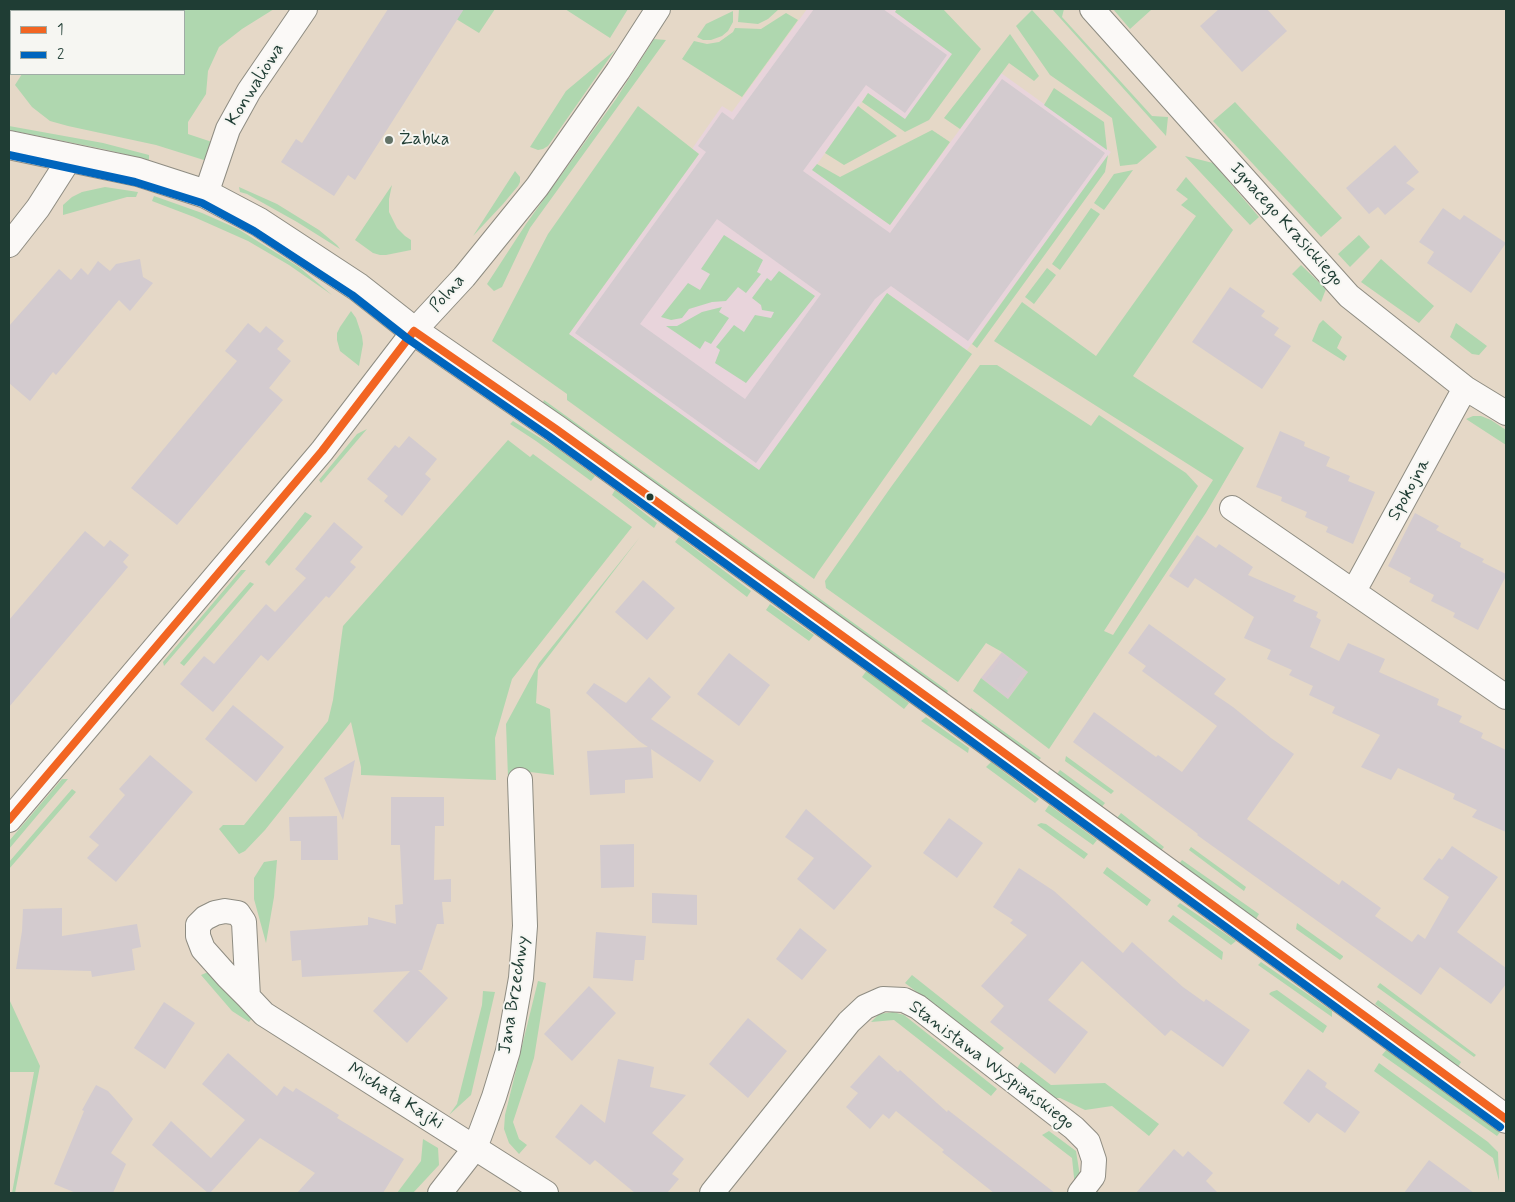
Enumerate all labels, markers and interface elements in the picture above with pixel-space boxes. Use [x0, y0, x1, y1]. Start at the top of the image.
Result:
legend [10, 10, 185, 75]
text: 1 [57, 20, 64, 40]
street label: Konwaliowa [222, 40, 290, 130]
text: 2 [57, 45, 64, 65]
place label: Żabka [399, 129, 450, 151]
marker: Żabka [383, 134, 395, 146]
street label: Ignacego Krasickiego [1225, 159, 1347, 291]
street label: Polna [426, 271, 470, 317]
street label: Spokojna [1384, 455, 1436, 525]
unlabelled marker [645, 492, 655, 502]
street label: Jana Brzechwy [495, 934, 535, 1056]
street label: Stanisława Wyspiańskiego [904, 997, 1078, 1135]
street label: Michała Kajki [343, 1059, 447, 1135]

